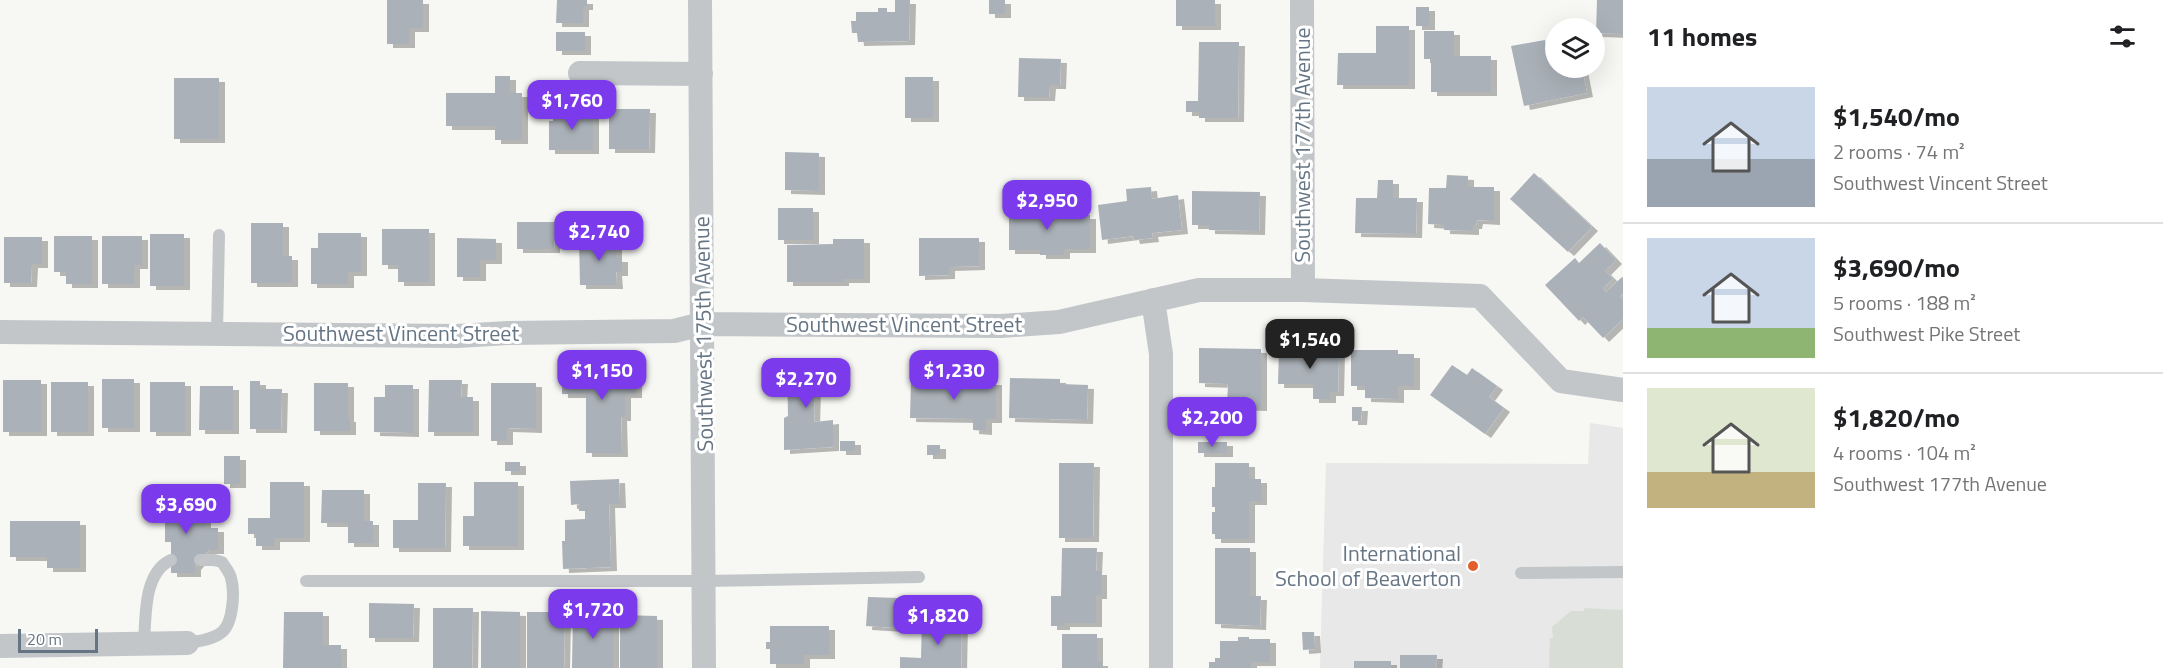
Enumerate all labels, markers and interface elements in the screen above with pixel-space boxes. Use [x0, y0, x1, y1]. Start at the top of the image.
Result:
text: 11 homes [1647, 17, 1757, 56]
map controls [1545, 18, 1605, 78]
button: layers [1545, 18, 1605, 78]
icon: filters [2106, 20, 2139, 53]
street label: Southwest 177th Avenue [1285, 27, 1319, 263]
pin: $1,760 [523, 80, 621, 131]
text: $1,760 [541, 84, 603, 115]
text: $1,540/mo [1833, 97, 1960, 136]
icon: home [1695, 111, 1767, 183]
text: 2 rooms · 74 m² [1833, 136, 1965, 167]
text: Southwest Vincent Street [1833, 167, 2048, 198]
pin: $2,950 [998, 180, 1096, 231]
text: $2,950 [1016, 184, 1078, 215]
pin: $2,740 [550, 211, 648, 262]
text: $2,740 [568, 215, 630, 246]
street label: Southwest 175th Avenue [684, 216, 722, 452]
text: $3,690/mo [1833, 248, 1960, 287]
icon: home [1695, 262, 1767, 334]
text: 5 rooms · 188 m² [1833, 287, 1976, 318]
street label: Southwest Vincent Street [786, 307, 1022, 341]
street label: Southwest Vincent Street [283, 316, 519, 350]
text: Southwest Pike Street [1833, 318, 2020, 349]
pin: $1,540 [1261, 319, 1359, 370]
text: $1,540 [1279, 323, 1341, 354]
pin: $1,150 [553, 350, 651, 401]
pin: $1,230 [905, 350, 1003, 401]
text: $1,150 [571, 354, 633, 385]
text: $1,230 [923, 354, 985, 385]
pin: $2,270 [757, 358, 855, 409]
text: $2,270 [775, 362, 837, 393]
pin: $2,200 [1163, 397, 1261, 448]
text: $1,820/mo [1833, 398, 1960, 437]
text: $2,200 [1181, 401, 1243, 432]
icon: home [1695, 412, 1767, 484]
text: 4 rooms · 104 m² [1833, 437, 1976, 468]
text: Southwest 177th Avenue [1833, 468, 2047, 499]
pin: $3,690 [137, 484, 235, 535]
text: $3,690 [155, 488, 217, 519]
place label: International School of Beaverton [1275, 536, 1461, 595]
marker: International School of Beaverton [1466, 559, 1480, 573]
pin: $1,720 [544, 589, 642, 640]
text: $1,720 [562, 593, 624, 624]
pin: $1,820 [889, 595, 987, 646]
text: $1,820 [907, 599, 969, 630]
scale bar [18, 626, 98, 654]
text: 20 m [27, 627, 62, 651]

